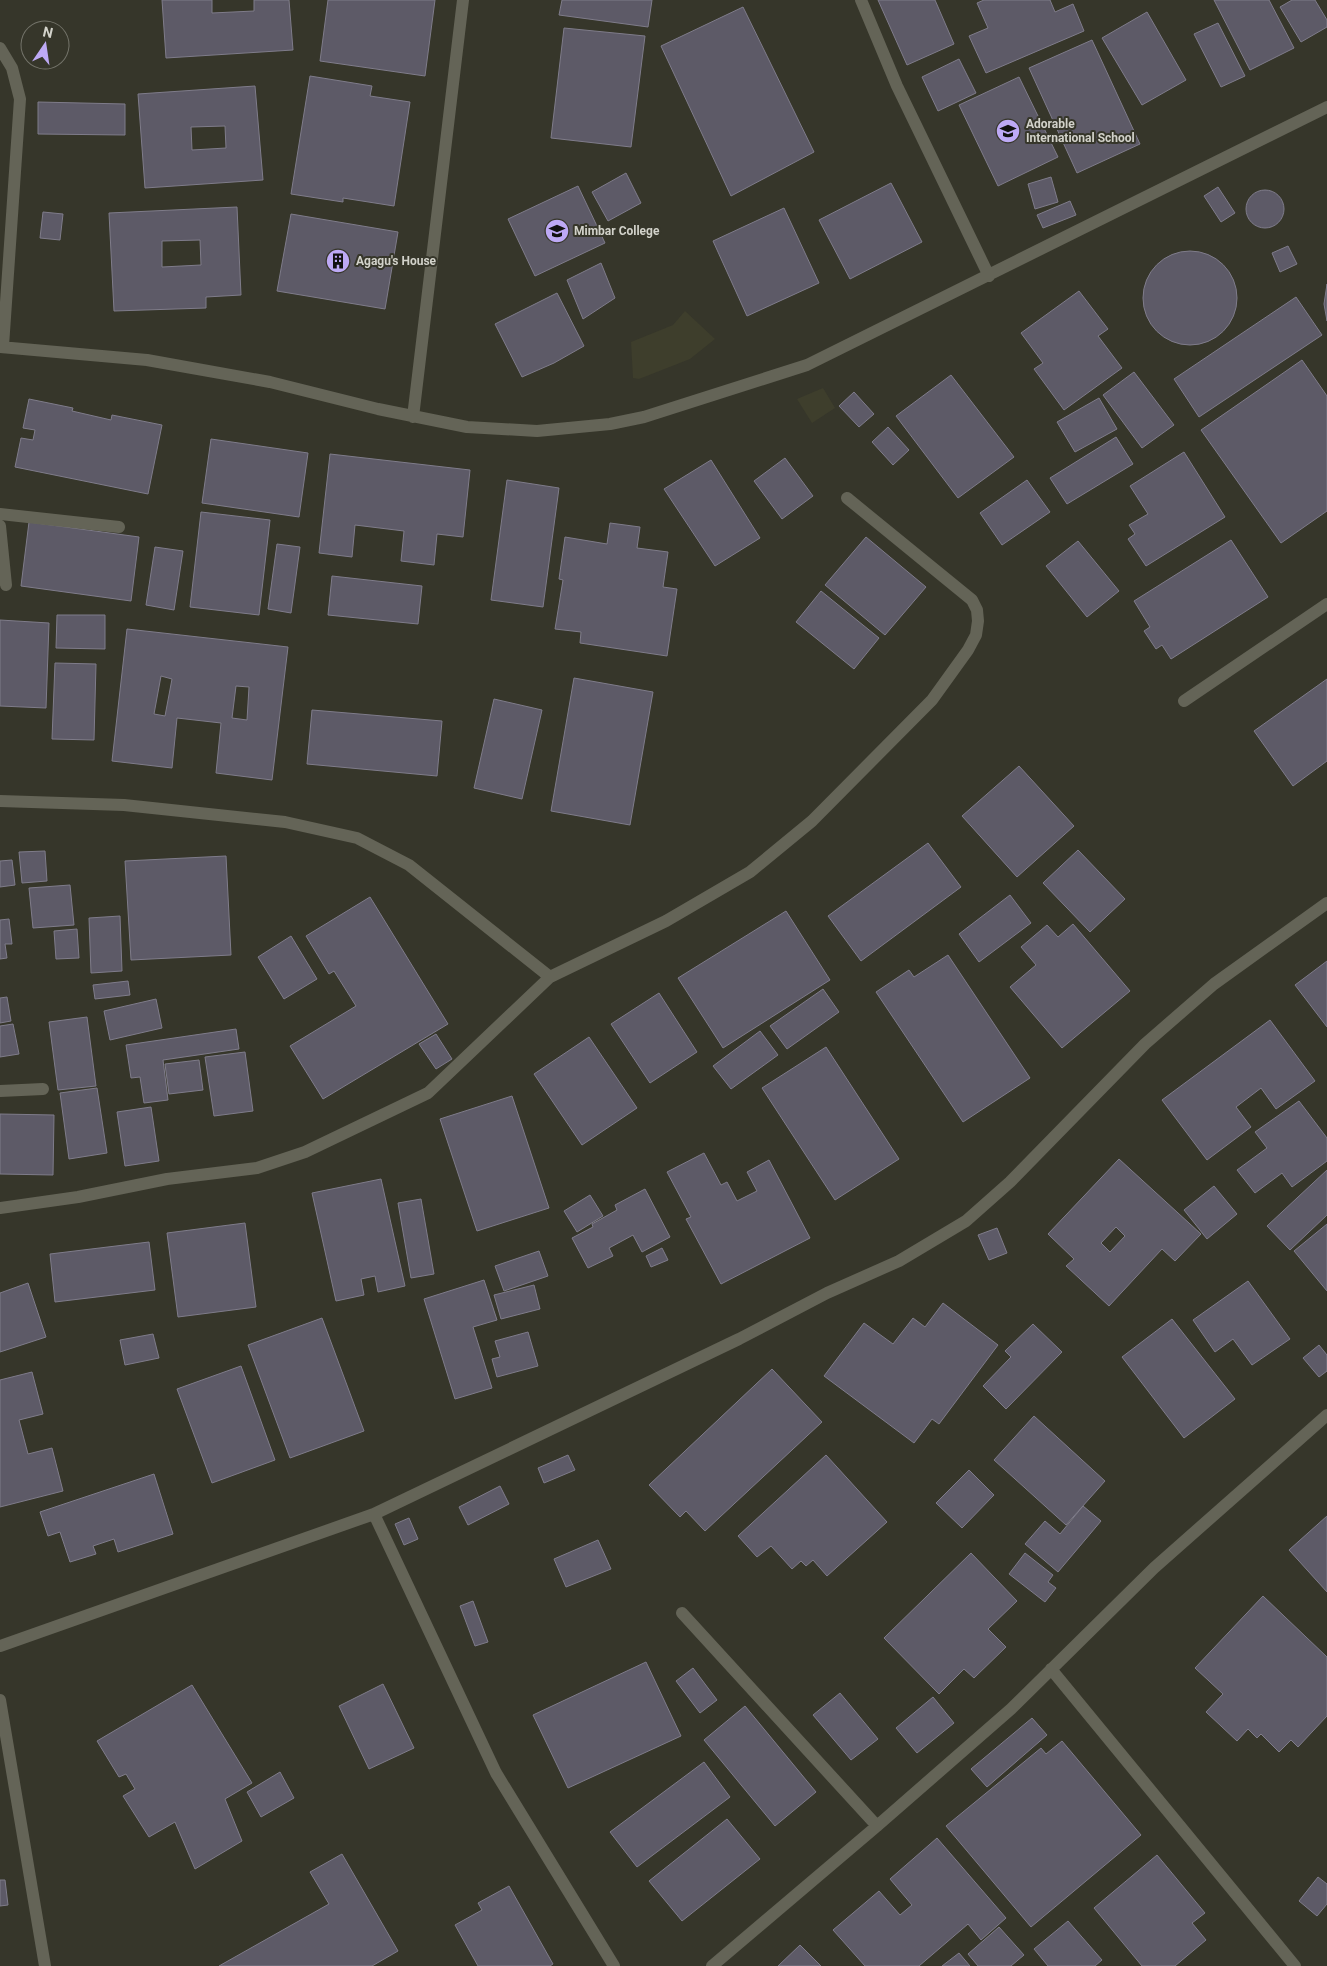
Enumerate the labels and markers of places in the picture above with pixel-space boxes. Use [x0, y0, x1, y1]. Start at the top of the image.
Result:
place label: Adorable International School [1026, 117, 1135, 145]
school or university icon: Adorable International School [995, 118, 1021, 144]
school or university icon: Mimbar College [544, 218, 570, 244]
place label: Mimbar College [574, 224, 660, 238]
building icon: Agagu's House [325, 248, 351, 274]
place label: Agagu's House [356, 254, 437, 268]

